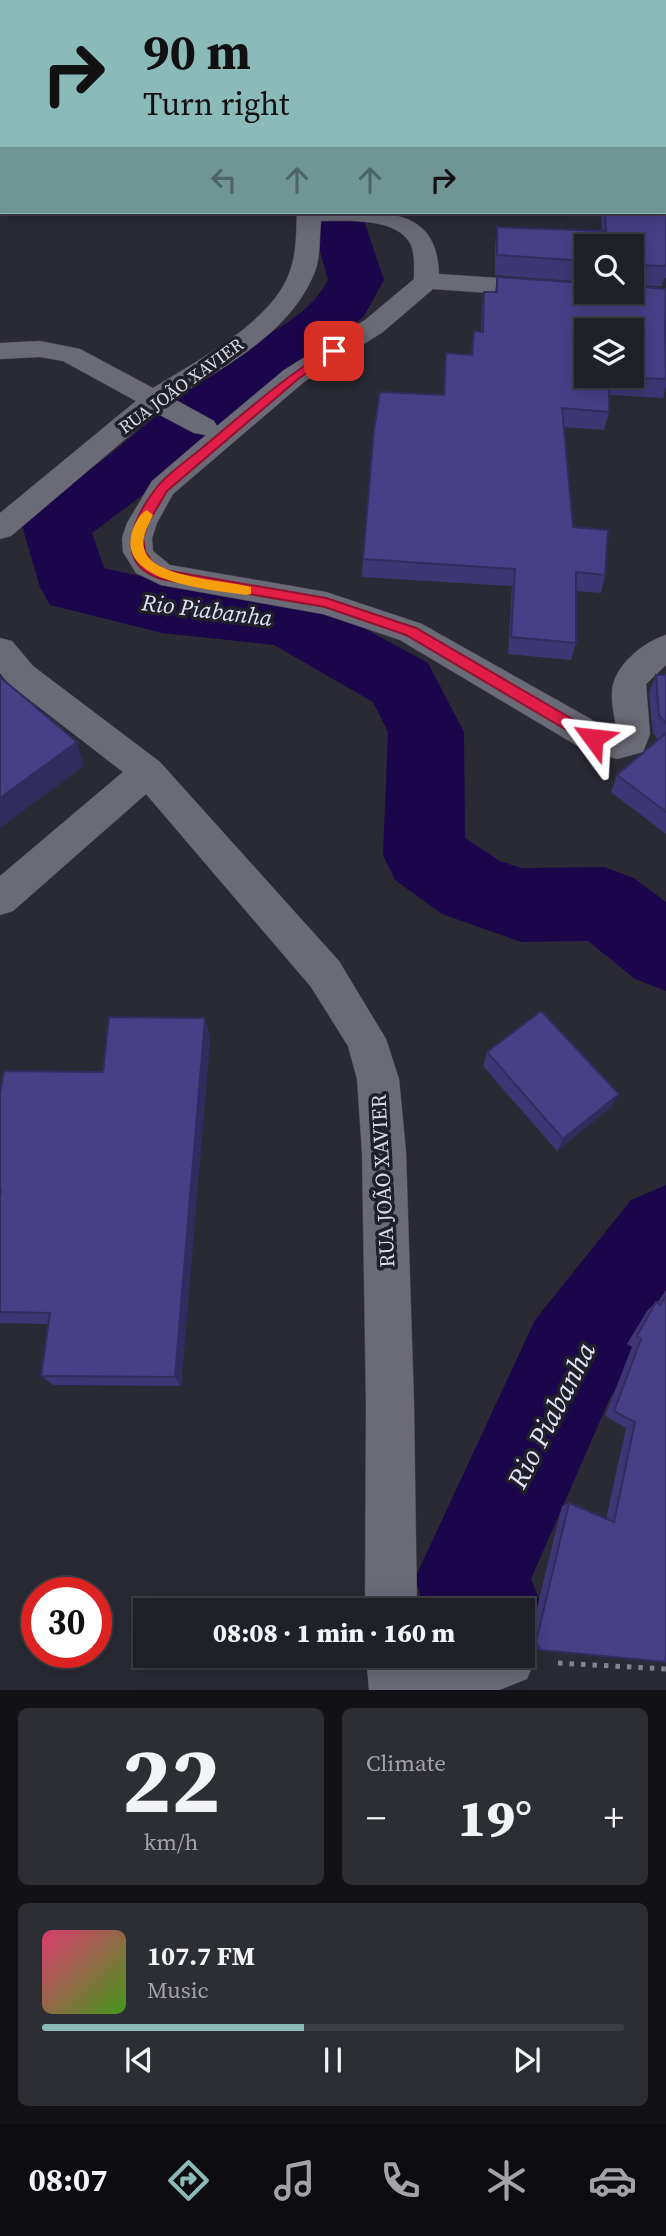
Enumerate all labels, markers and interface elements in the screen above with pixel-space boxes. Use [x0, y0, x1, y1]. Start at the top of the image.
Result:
text: 90 m [143, 18, 251, 85]
icon: right [28, 28, 119, 119]
text: Turn right [143, 82, 289, 126]
icon: left [205, 161, 243, 199]
icon: ahead [278, 161, 316, 199]
icon: ahead [351, 161, 389, 199]
icon: right [424, 161, 462, 199]
map controls [574, 234, 644, 388]
button: search [574, 234, 644, 304]
button: layers [574, 318, 644, 388]
pin [304, 321, 364, 381]
street label: RUA JOÃO XAVIER [113, 332, 248, 439]
icon: arrive [315, 332, 353, 370]
water label: Rio Piabanha [139, 586, 274, 634]
position arrow [556, 701, 630, 775]
street label: RUA JOÃO XAVIER [363, 1093, 402, 1268]
water label: Rio Piabanha [497, 1335, 604, 1496]
speed limit sign: 30 [21, 1577, 112, 1668]
text: 08:08 · 1 min · 160 m [213, 1615, 455, 1651]
text: 22 [122, 1718, 220, 1842]
text: Climate [366, 1747, 446, 1779]
text: 19° [458, 1782, 532, 1853]
text: − [366, 1792, 386, 1844]
text: + [604, 1792, 624, 1844]
text: km/h [144, 1826, 198, 1858]
text: 107.7 FM [147, 1938, 255, 1974]
text: Music [147, 1974, 209, 2006]
icon: previous [120, 2041, 158, 2079]
icon: pause [314, 2041, 352, 2079]
icon: next [508, 2041, 546, 2079]
icon: directions [164, 2156, 213, 2205]
icon: music [270, 2156, 319, 2205]
icon: phone [376, 2156, 425, 2205]
icon: climate [482, 2156, 531, 2205]
icon: car [588, 2156, 637, 2205]
text: 08:07 [29, 2158, 107, 2202]

